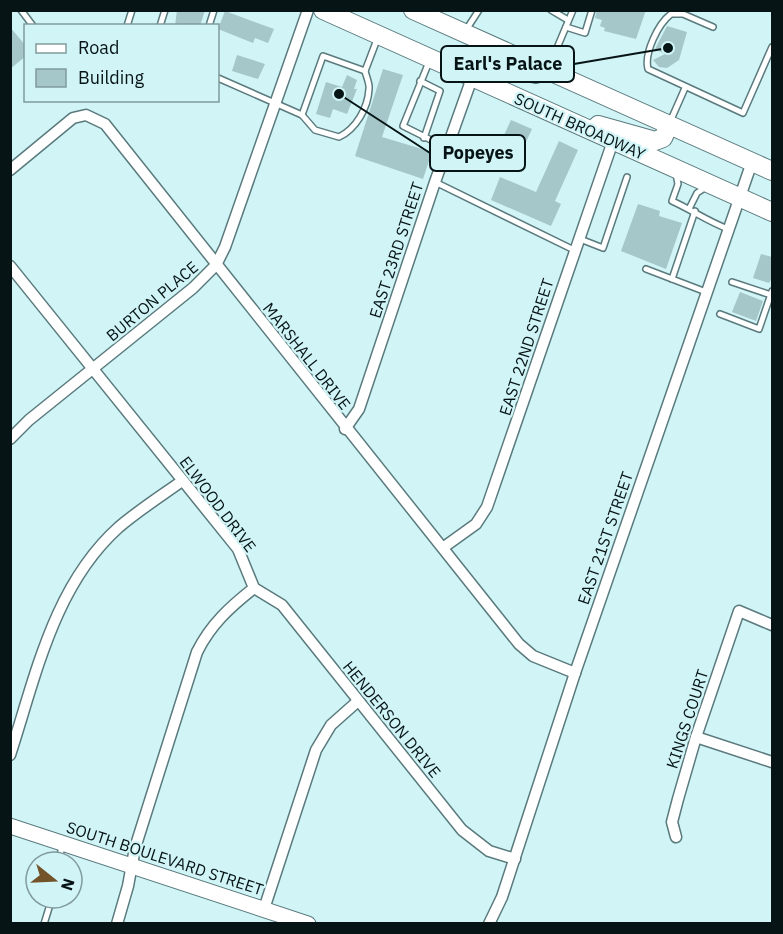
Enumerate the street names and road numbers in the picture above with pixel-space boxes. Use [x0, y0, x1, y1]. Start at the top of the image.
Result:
street label: SOUTH BROADWAY [511, 88, 649, 164]
street label: EAST 23RD STREET [365, 179, 427, 321]
street label: BURTON PLACE [102, 257, 202, 345]
street label: EAST 22ND STREET [494, 276, 558, 418]
street label: MARSHALL DRIVE [259, 298, 355, 414]
street label: ELWOOD DRIVE [175, 452, 261, 556]
street label: EAST 21ST STREET [573, 469, 637, 607]
street label: HENDERSON DRIVE [339, 657, 445, 781]
street label: KINGS COURT [662, 667, 712, 771]
street label: SOUTH BOULEVARD STREET [64, 817, 266, 899]

